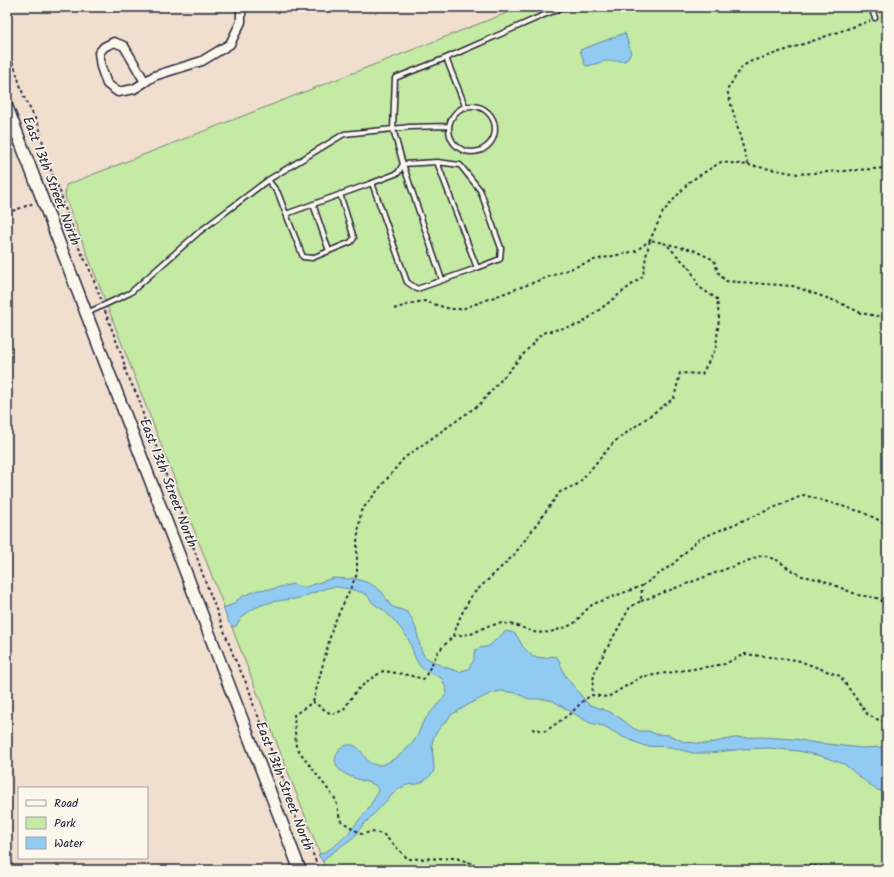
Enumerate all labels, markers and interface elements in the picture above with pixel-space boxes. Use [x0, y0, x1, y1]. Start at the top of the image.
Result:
street label: East 13th Street North [16, 113, 86, 249]
street label: East 13th Street North [133, 415, 203, 551]
street label: East 13th Street North [249, 718, 319, 854]
legend [18, 787, 148, 859]
text: Road [54, 794, 79, 813]
text: Park [54, 814, 76, 833]
text: Water [54, 834, 84, 853]

